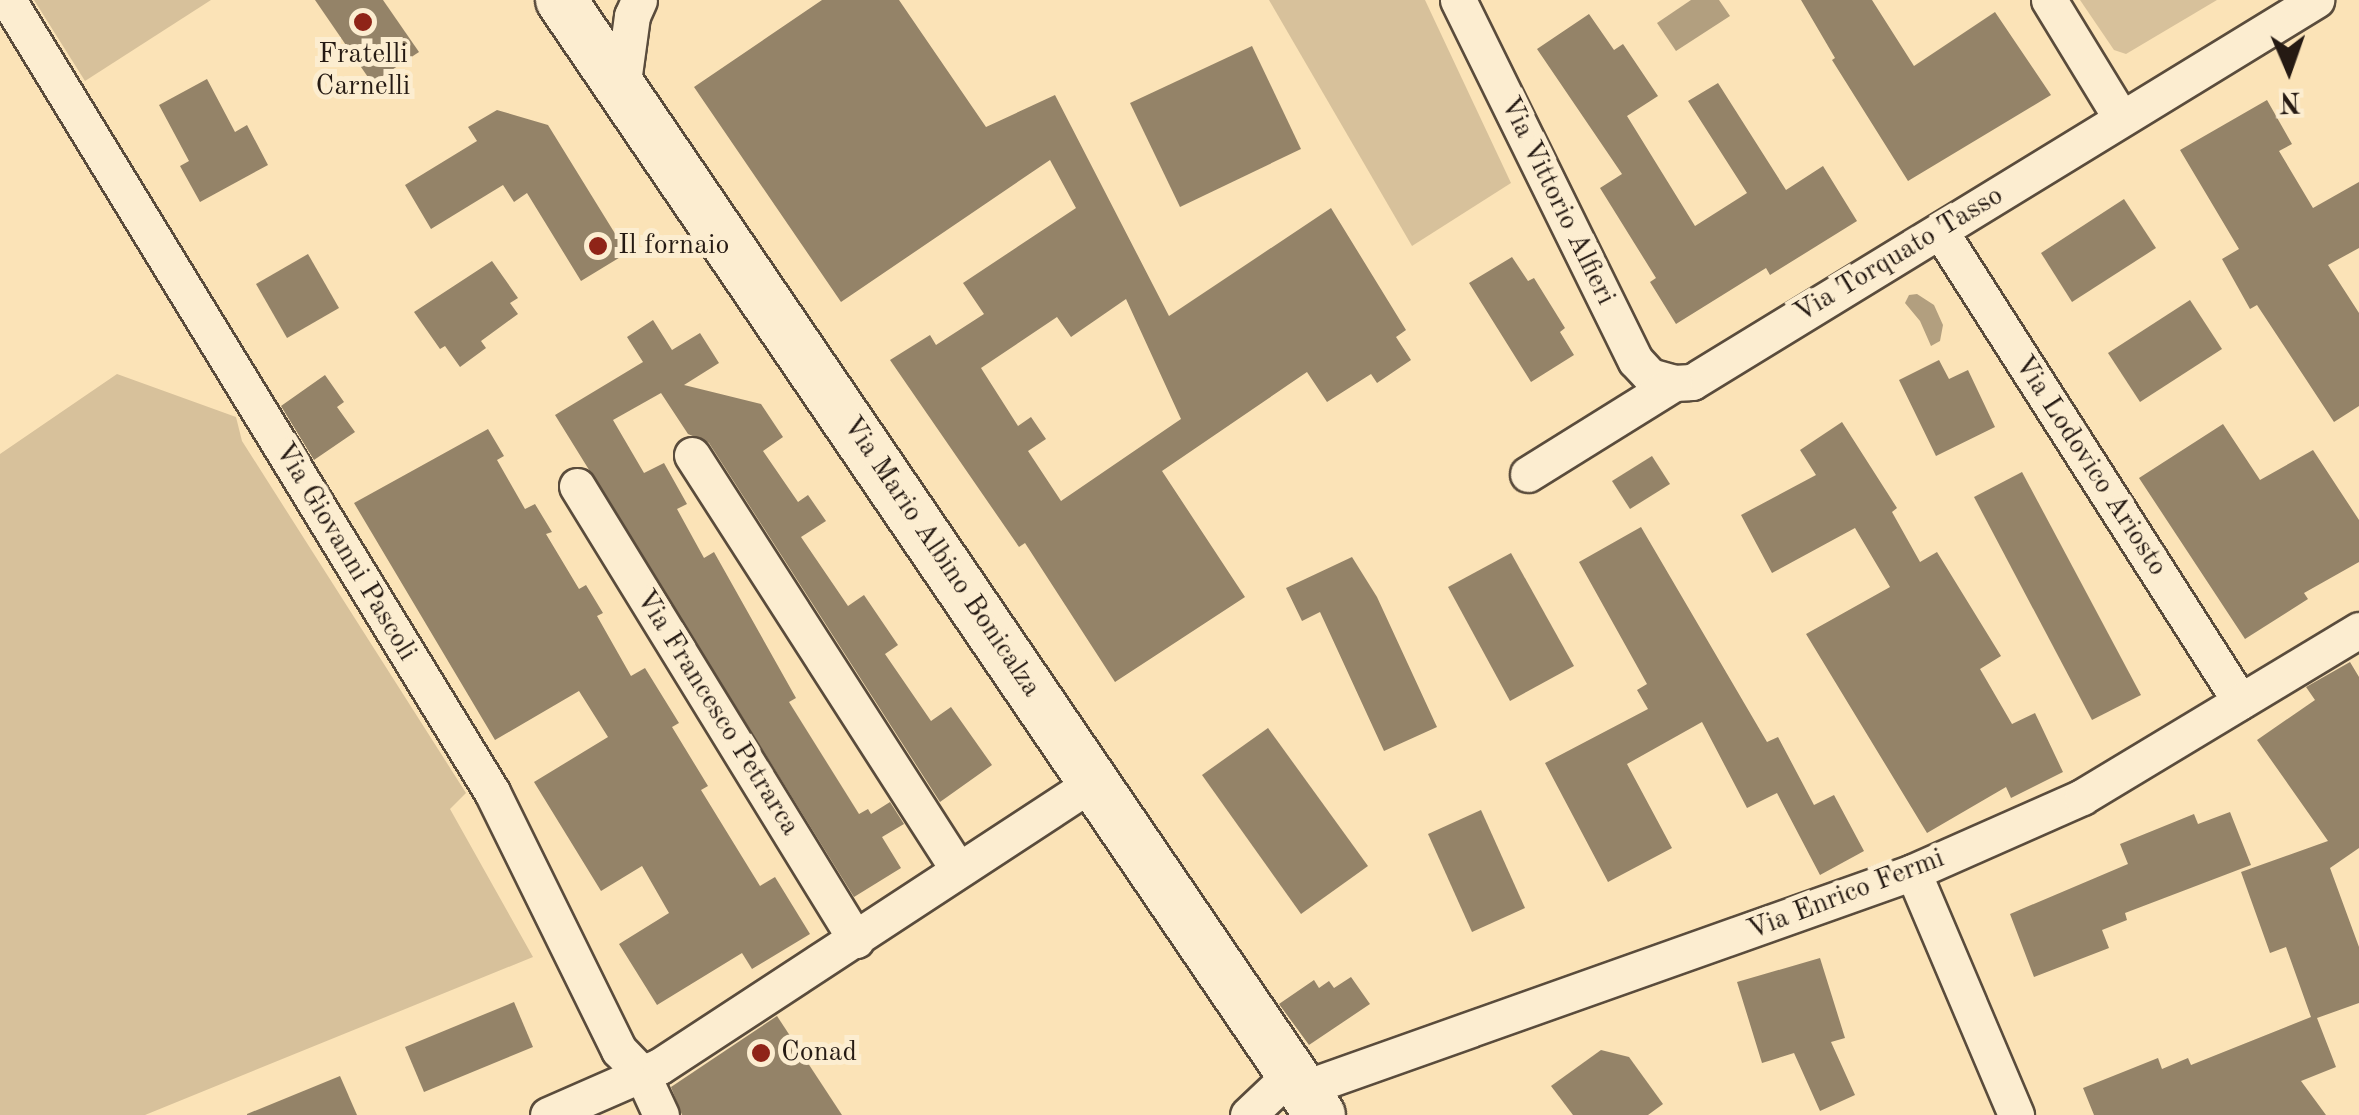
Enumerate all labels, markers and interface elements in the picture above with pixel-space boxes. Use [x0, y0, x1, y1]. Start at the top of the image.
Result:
marker: Fratelli Carnelli [352, 11, 374, 33]
north arrow [2239, 20, 2339, 120]
place label: Fratelli Carnelli [316, 38, 410, 104]
text: N [2279, 86, 2301, 114]
street label: Via Vittorio Alfieri [1492, 91, 1622, 311]
street label: Via Torquato Tasso [1788, 179, 2010, 331]
place label: Il fornaio [618, 229, 729, 263]
marker: Il fornaio [587, 235, 609, 257]
street label: Via Lodovico Ariosto [2006, 349, 2174, 583]
street label: Via Mario Albino Bonicalza [835, 410, 1047, 704]
street label: Via Giovanni Pascoli [267, 437, 423, 667]
street label: Via Francesco Petrarca [628, 584, 806, 842]
street label: Via Enrico Fermi [1743, 842, 1949, 948]
place label: Conad [781, 1036, 857, 1070]
marker: Conad [750, 1042, 772, 1064]

